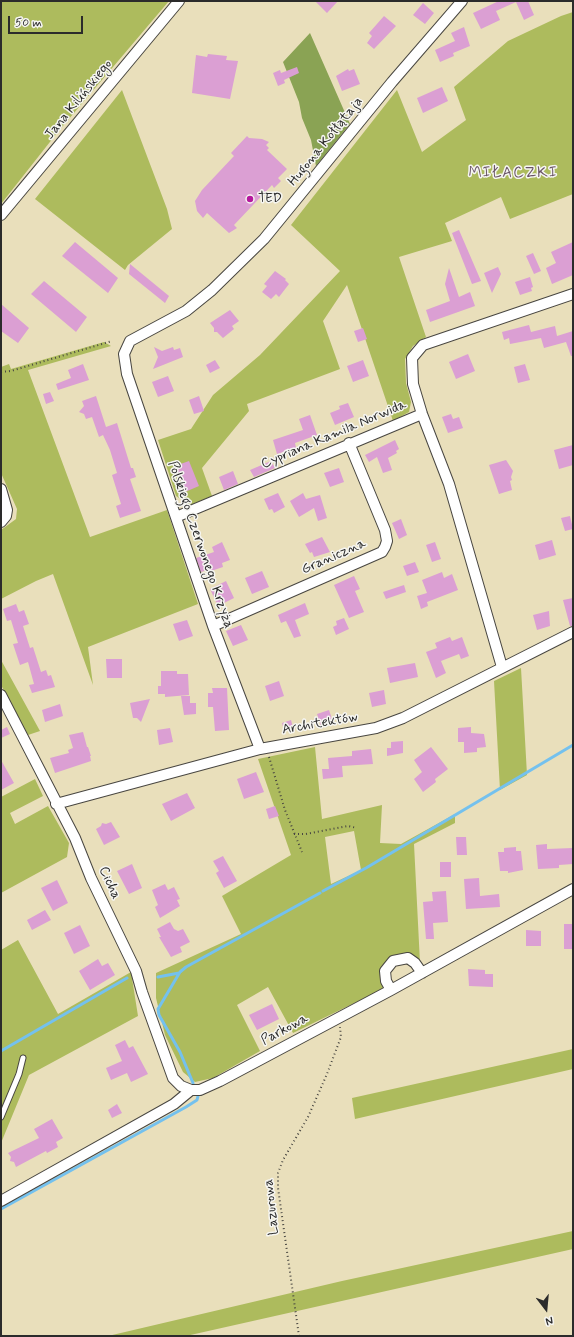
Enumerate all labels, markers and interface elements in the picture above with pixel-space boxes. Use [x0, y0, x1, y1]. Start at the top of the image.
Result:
scale bar [10, 8, 85, 34]
text: 50 m [15, 15, 42, 31]
street label: Jana Kilińskiego [42, 57, 116, 143]
street label: Hugona Kołłątaja [285, 94, 367, 190]
district label: MIŁACZKI [470, 165, 556, 183]
place label: TED [258, 191, 282, 207]
marker: TED [245, 194, 255, 204]
street label: Cypriana Kamila Norwida [259, 397, 409, 473]
street label: Polskiego Czerwonego Krzyża [163, 459, 237, 631]
street label: Graniczna [299, 535, 369, 579]
street label: Architektów [281, 709, 359, 739]
street label: Cicha [94, 864, 124, 902]
street label: Parkowa [258, 1011, 312, 1049]
street label: Lazurowa [261, 1178, 283, 1236]
north arrow [526, 1289, 566, 1329]
text: N [544, 1313, 555, 1328]

